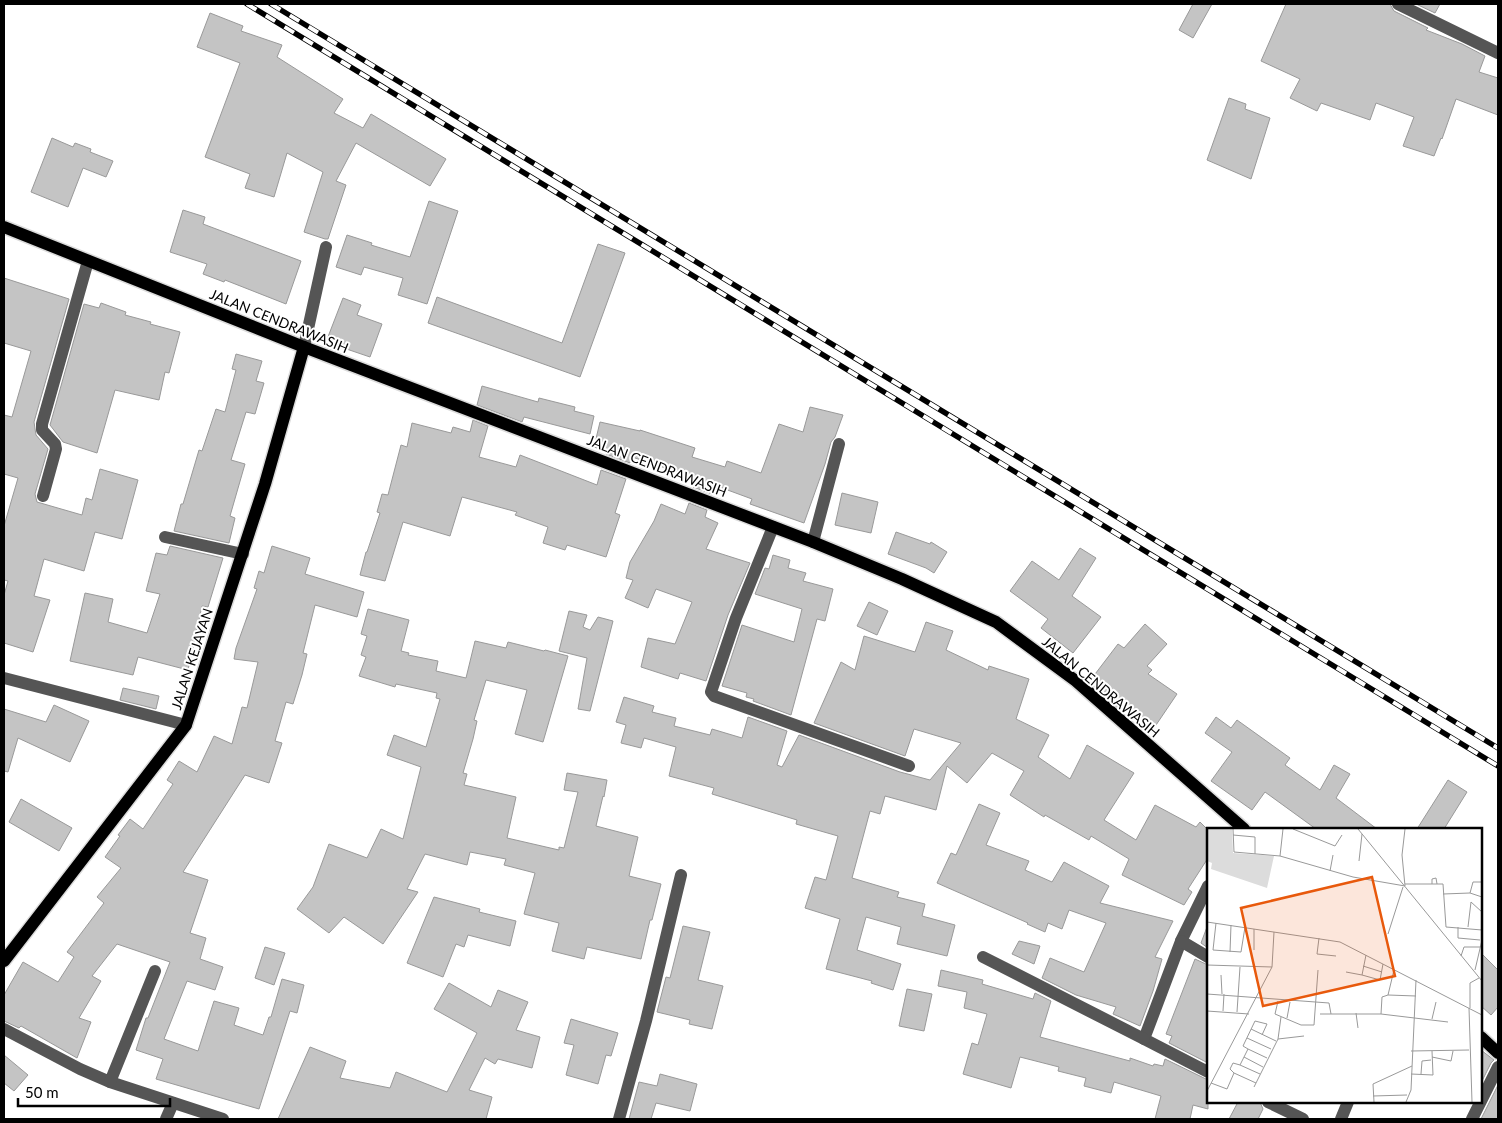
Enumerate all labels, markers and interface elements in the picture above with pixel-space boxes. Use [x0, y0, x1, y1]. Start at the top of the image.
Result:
street label: JALAN CENDRAWASIH [207, 285, 351, 356]
street label: JALAN CENDRAWASIH [585, 431, 729, 500]
street label: JALAN KEJAYAN [167, 606, 216, 712]
street label: JALAN CENDRAWASIH [1039, 632, 1164, 741]
inset map [1207, 828, 1482, 1103]
scale bar [18, 1076, 170, 1108]
text: 50 m [25, 1083, 59, 1101]

